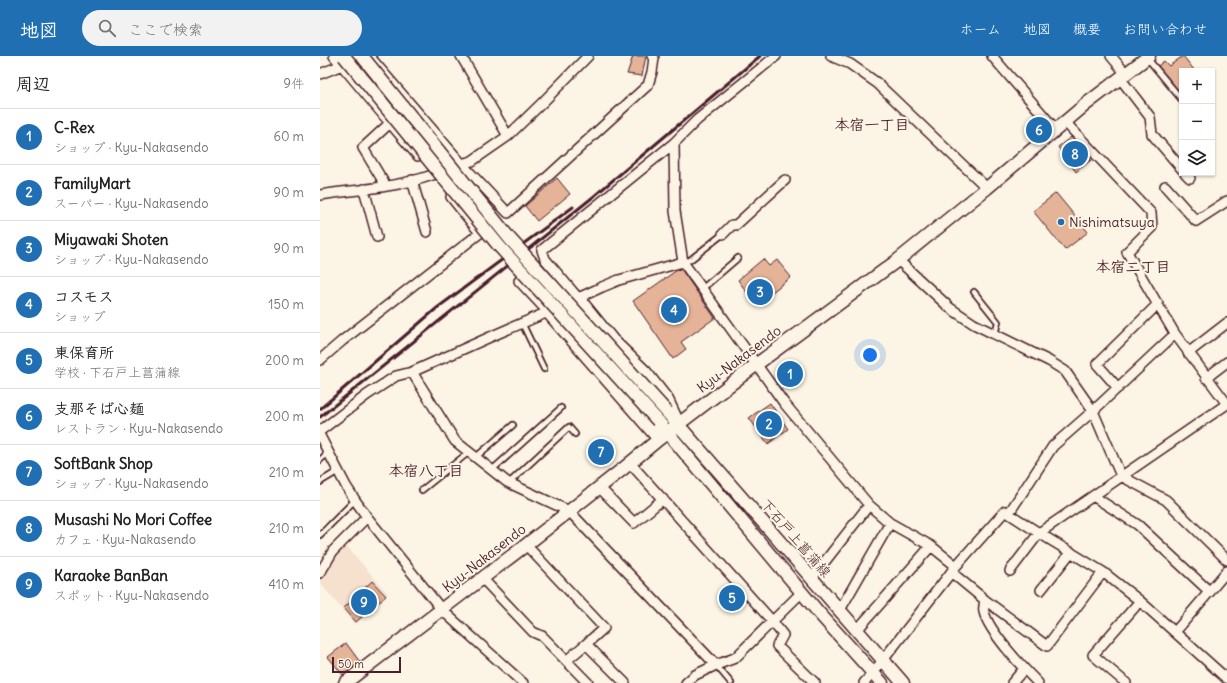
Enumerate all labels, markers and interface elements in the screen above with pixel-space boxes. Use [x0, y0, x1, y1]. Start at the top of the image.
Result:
search box [82, 10, 362, 46]
icon: search [96, 17, 118, 39]
text: 地図 [20, 18, 58, 42]
text: ここで検索 [128, 20, 203, 39]
text: ホーム [960, 20, 1001, 38]
text: 地図 [1023, 20, 1051, 38]
text: 概要 [1073, 20, 1101, 38]
text: お問い合わせ [1123, 20, 1207, 38]
map controls [1179, 68, 1215, 176]
button: + [1179, 68, 1215, 104]
text: 周辺 [16, 73, 50, 95]
text: 9件 [284, 75, 304, 92]
button: − [1179, 104, 1215, 140]
district label: 本宿一丁目 [834, 115, 910, 134]
pin: 6 [1026, 115, 1052, 145]
text: C-Rex [54, 118, 95, 137]
text: 1 [26, 128, 32, 145]
text: 60 m [273, 128, 304, 145]
text: ショップ · Kyu-Nakasendo [54, 139, 208, 156]
pin: 8 [1062, 139, 1088, 169]
button: layers [1179, 140, 1215, 176]
text: FamilyMart [54, 174, 131, 193]
text: 2 [25, 184, 33, 201]
text: 90 m [273, 184, 304, 201]
text: スーパー · Kyu-Nakasendo [54, 195, 208, 212]
place label: Nishimatsuya [1069, 213, 1155, 231]
marker: Nishimatsuya [1056, 217, 1066, 227]
text: Miyawaki Shoten [54, 230, 168, 249]
text: 3 [25, 240, 33, 257]
text: 90 m [273, 240, 304, 257]
text: ショップ · Kyu-Nakasendo [54, 251, 208, 268]
district label: 本宿二丁目 [1095, 257, 1171, 276]
pin: 3 [747, 277, 773, 307]
text: コスモス [54, 287, 113, 306]
pin: 4 [661, 295, 687, 325]
text: 4 [25, 296, 33, 313]
text: 150 m [268, 296, 304, 313]
text: ショップ [54, 308, 105, 325]
street label: Kyu-Nakasendo [693, 321, 785, 397]
text: 東保育所 [54, 343, 114, 362]
your location [860, 345, 880, 365]
text: 5 [25, 352, 33, 369]
text: 200 m [265, 352, 304, 369]
pin: 1 [777, 359, 803, 389]
text: 学校 · 下石戸上菖蒲線 [54, 364, 180, 381]
text: 支那そば心麺 [54, 399, 144, 418]
text: 6 [25, 408, 33, 425]
text: 200 m [265, 408, 304, 425]
pin: 2 [756, 409, 782, 439]
text: レストラン · Kyu-Nakasendo [54, 420, 223, 437]
pin: 7 [588, 437, 614, 467]
text: SoftBank Shop [54, 454, 153, 473]
district label: 本宿八丁目 [388, 461, 464, 480]
text: 7 [26, 464, 32, 481]
text: 210 m [269, 464, 304, 481]
text: ショップ · Kyu-Nakasendo [54, 475, 208, 492]
street label: 下石戸上菖蒲線 [757, 495, 835, 581]
text: Musashi No Mori Coffee [54, 510, 212, 529]
text: 8 [25, 520, 33, 537]
text: 210 m [269, 520, 304, 537]
street label: Kyu-Nakasendo [439, 520, 529, 596]
text: カフェ · Kyu-Nakasendo [54, 531, 196, 548]
text: Karaoke BanBan [54, 566, 168, 585]
text: 9 [25, 576, 33, 593]
text: 410 m [268, 576, 304, 593]
pin: 5 [719, 583, 745, 613]
text: スポット · Kyu-Nakasendo [54, 587, 209, 604]
pin: 9 [351, 587, 377, 617]
scale bar [332, 655, 401, 674]
text: 50 m [338, 657, 364, 671]

